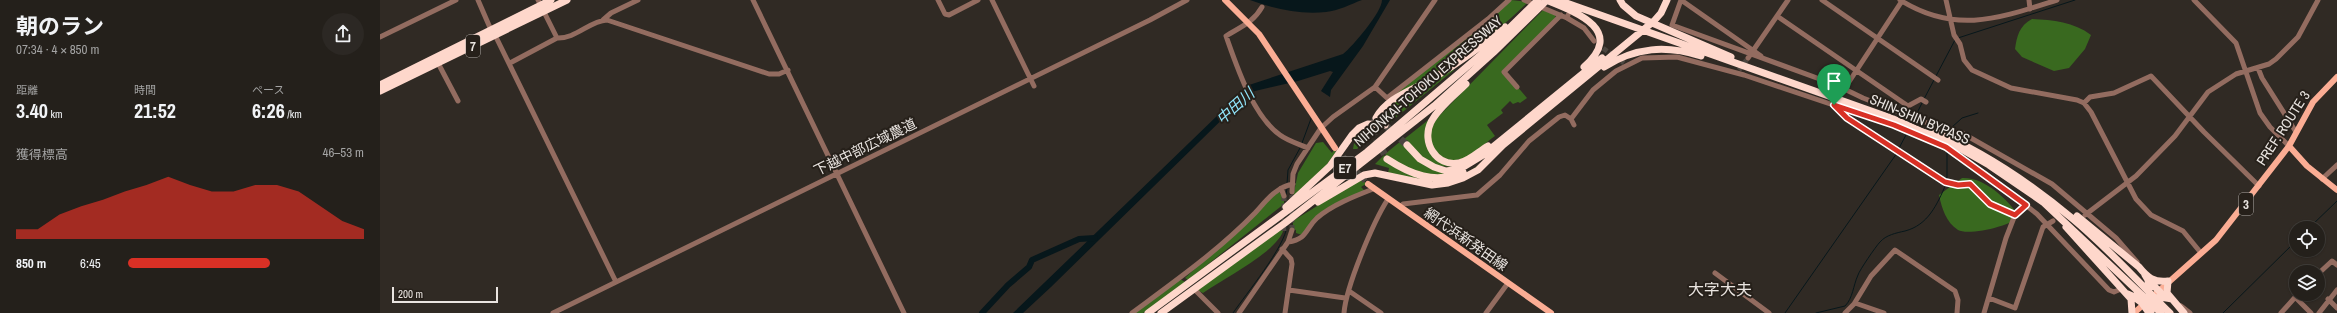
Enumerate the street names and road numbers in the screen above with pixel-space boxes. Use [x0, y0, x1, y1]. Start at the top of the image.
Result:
street label: NIHONKAI-TOHOKU EXPRESSWAY [1350, 11, 1506, 150]
road number: 7 [466, 35, 480, 57]
street label: PREF. ROUTE 3 [2252, 87, 2314, 169]
street label: SHIN-SHIN BYPASS [1867, 90, 1973, 148]
street label: 下越中部広域農道 [811, 114, 919, 180]
road number: E7 [1334, 157, 1356, 179]
road number: 3 [2239, 193, 2253, 215]
street label: 網代浜新発田線 [1421, 204, 1511, 274]

